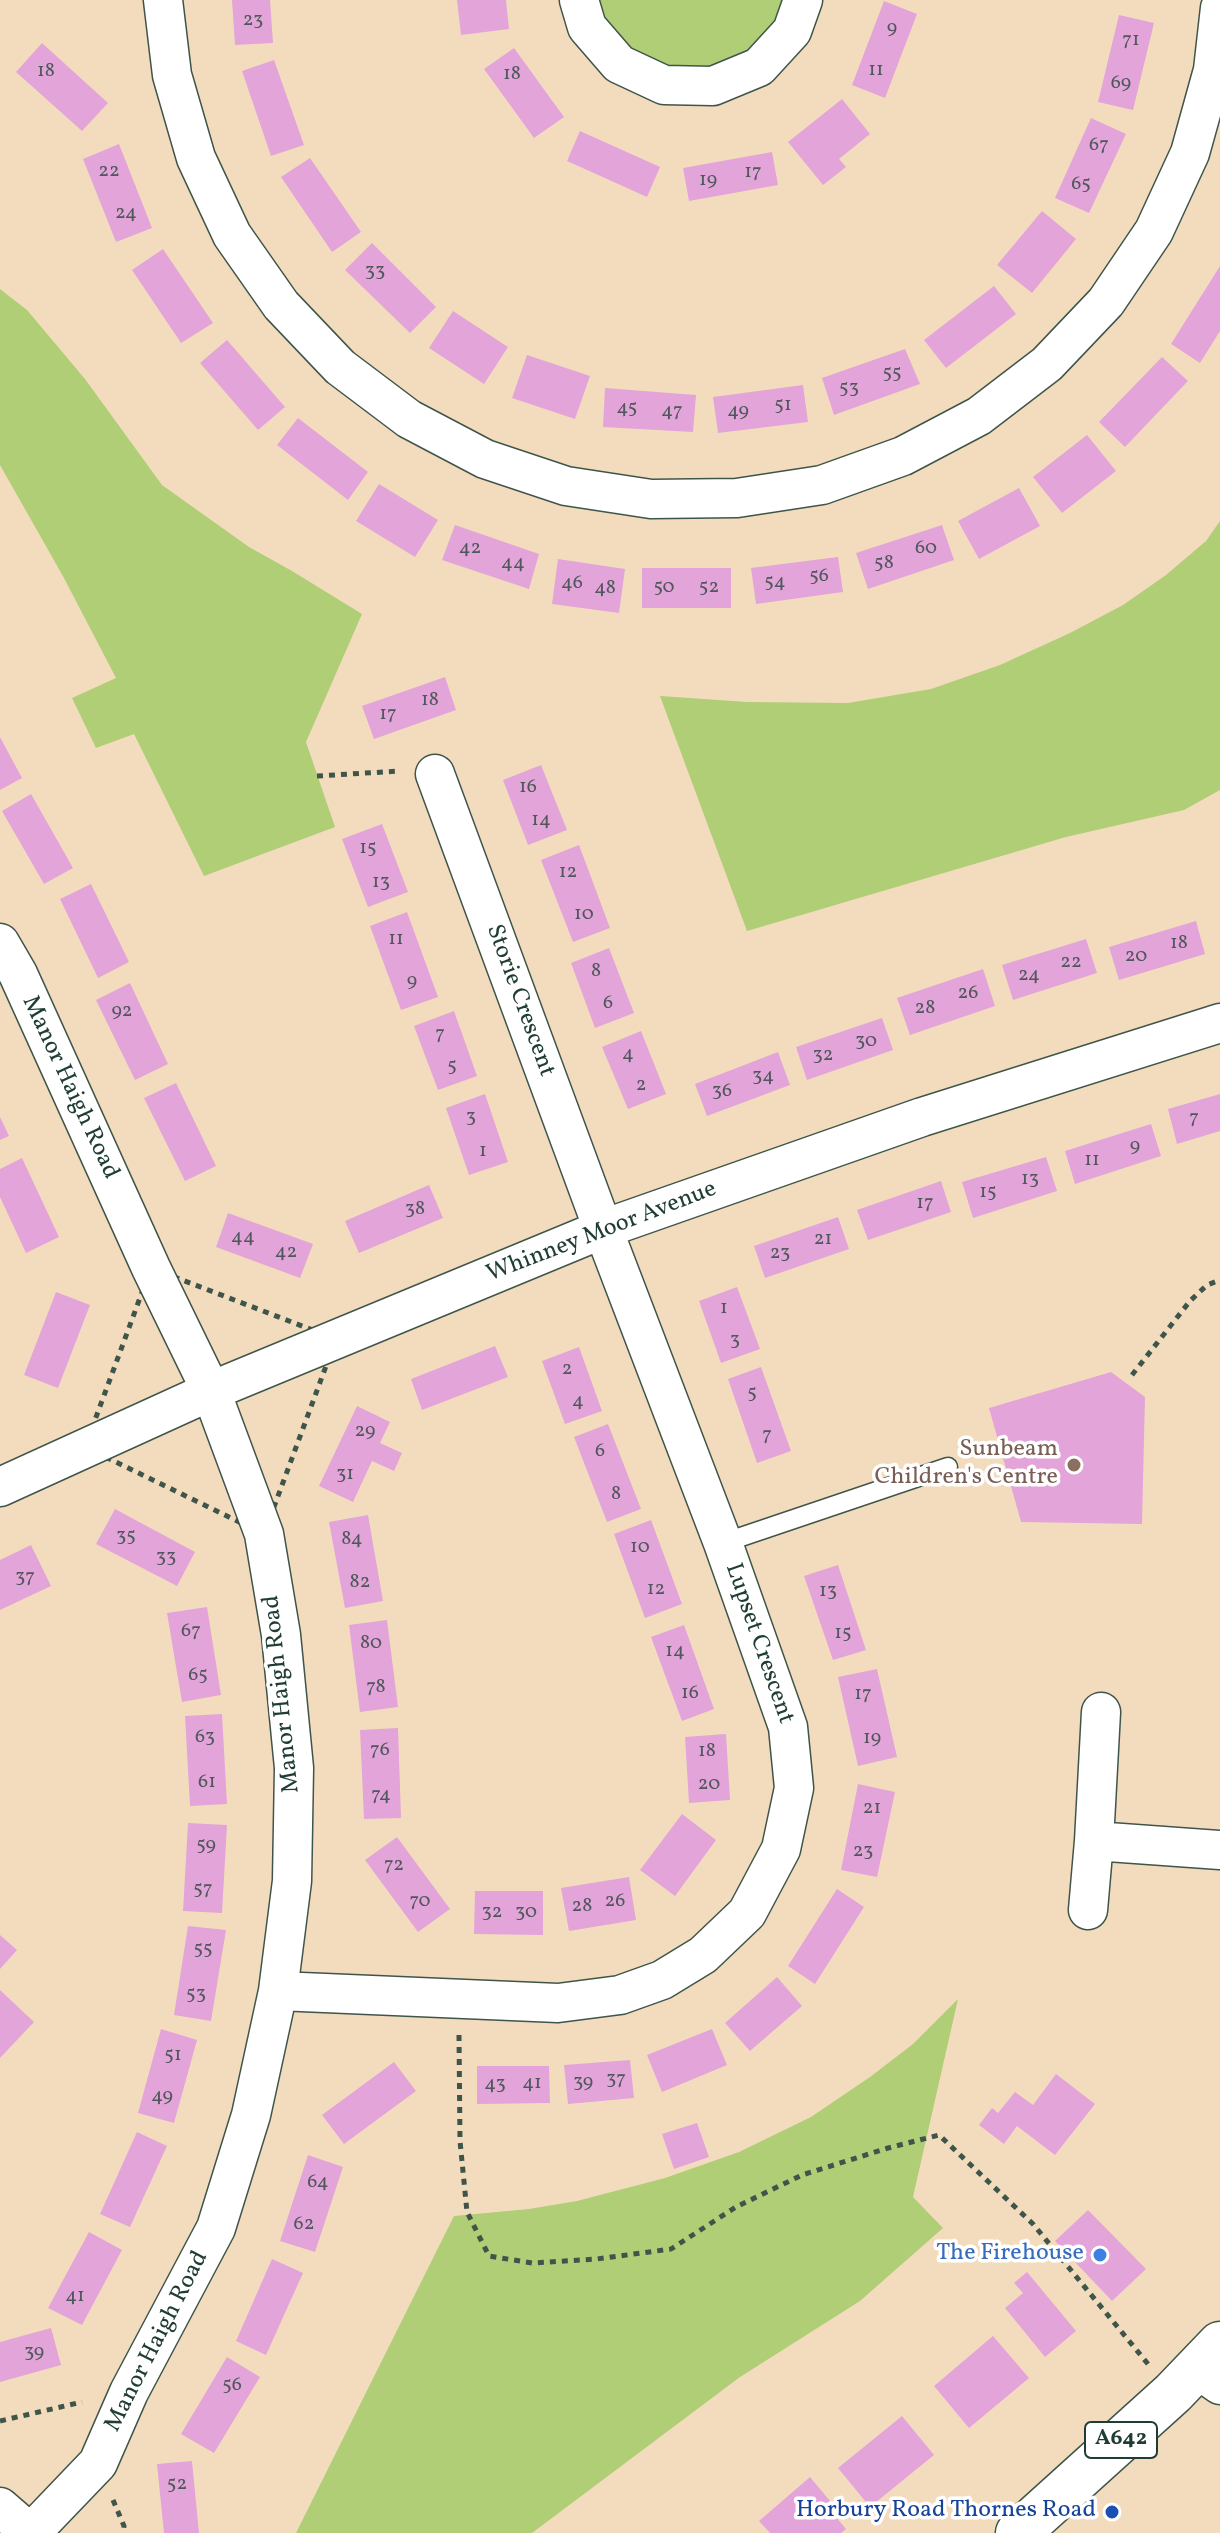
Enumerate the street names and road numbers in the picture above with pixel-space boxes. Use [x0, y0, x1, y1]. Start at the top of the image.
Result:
street label: Storie Crescent [478, 921, 560, 1081]
street label: Manor Haigh Road [14, 992, 124, 1184]
street label: Whinney Moor Avenue [483, 1176, 721, 1290]
street label: Lupset Crescent [717, 1560, 799, 1728]
street label: Manor Haigh Road [258, 1594, 308, 1794]
street label: Manor Haigh Road [100, 2247, 216, 2437]
road number: A642 [1085, 2422, 1157, 2458]

